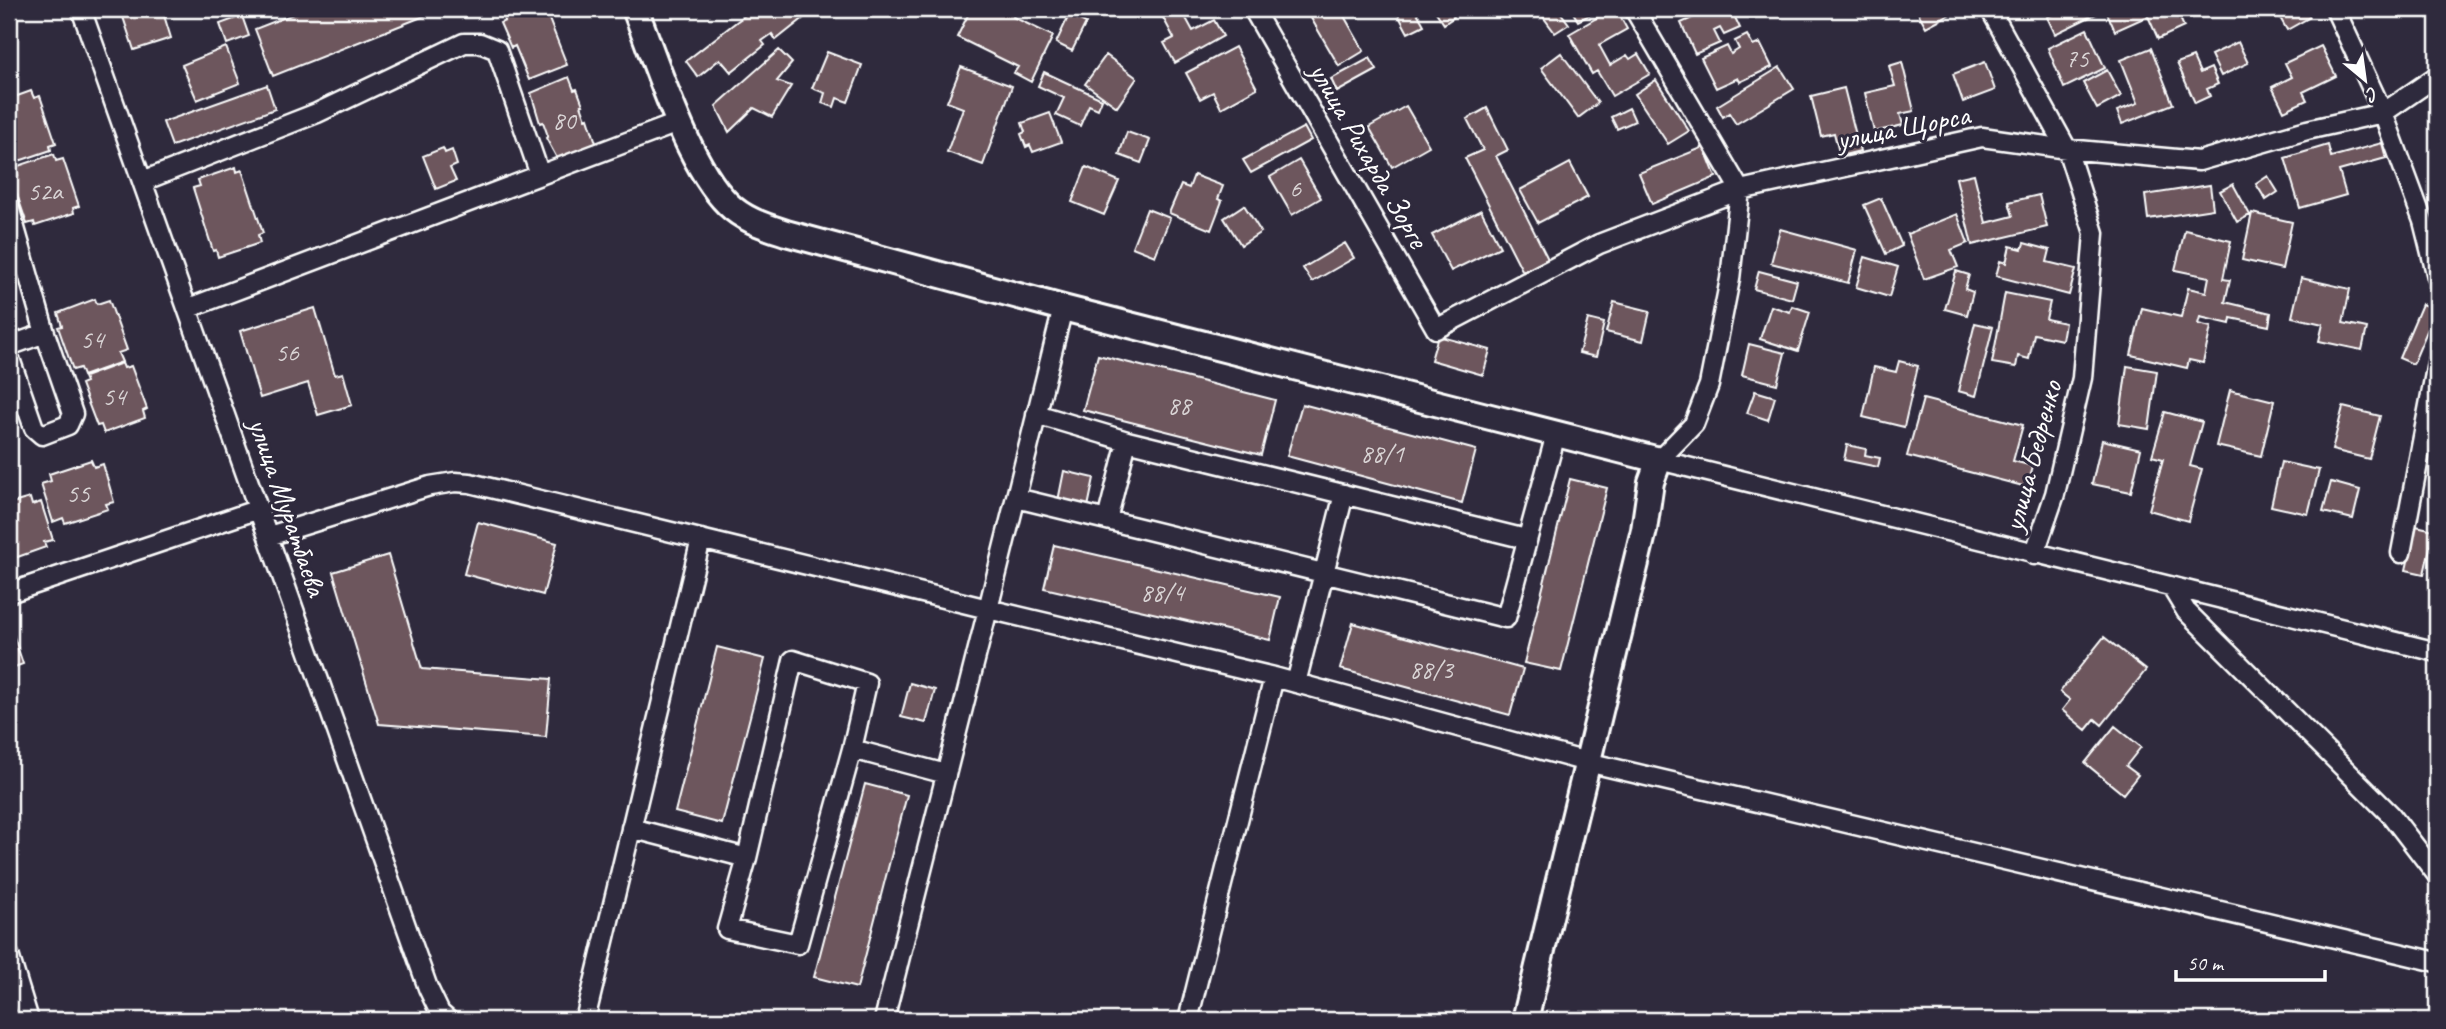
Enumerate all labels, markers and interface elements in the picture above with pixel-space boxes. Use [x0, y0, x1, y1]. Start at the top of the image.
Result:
house number: 75 [2065, 42, 2090, 75]
north arrow [2330, 46, 2400, 116]
street label: улица Рихарда Зорге [1300, 54, 1439, 256]
text: С [2361, 81, 2383, 108]
street label: улица Щорса [1831, 95, 1975, 159]
house number: 80 [552, 104, 578, 137]
house number: 6 [1289, 172, 1302, 205]
house number: 52а [28, 175, 64, 208]
house number: 54 [80, 323, 106, 356]
house number: 56 [275, 336, 300, 369]
street label: улица Бедренко [1993, 375, 2071, 537]
house number: 54 [102, 380, 128, 413]
house number: 88 [1167, 389, 1193, 422]
street label: улица Муратбаева [239, 411, 337, 603]
house number: 88/1 [1360, 437, 1405, 470]
house number: 55 [66, 477, 91, 510]
house number: 88/4 [1140, 576, 1186, 609]
house number: 88/3 [1409, 653, 1455, 686]
scale bar [2176, 938, 2325, 982]
text: 50 m [2187, 950, 2225, 976]

